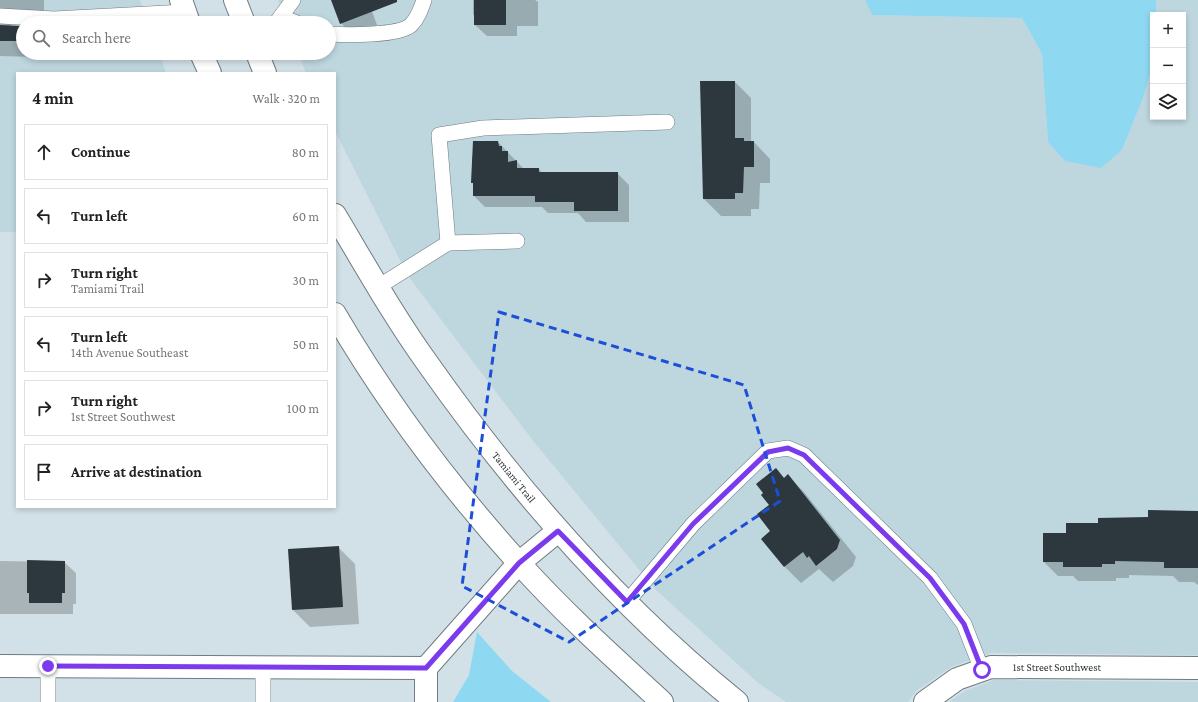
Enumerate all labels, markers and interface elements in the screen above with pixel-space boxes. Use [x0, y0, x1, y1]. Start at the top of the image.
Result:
map controls [1150, 12, 1186, 120]
button: + [1150, 12, 1186, 48]
search box [16, 16, 336, 60]
icon: search [30, 27, 52, 49]
text: Search here [62, 30, 131, 46]
button: − [1150, 48, 1186, 84]
button: layers [1150, 84, 1186, 120]
text: 4 min [32, 89, 74, 108]
text: Walk · 320 m [252, 91, 320, 106]
icon: ahead [33, 141, 55, 163]
text: Continue [71, 144, 130, 160]
text: 80 m [292, 145, 319, 160]
icon: left [33, 205, 55, 227]
text: Turn left [71, 208, 127, 224]
text: 60 m [292, 209, 319, 224]
text: Turn right [71, 265, 138, 281]
icon: right [33, 269, 55, 291]
text: 30 m [293, 273, 319, 288]
text: Tamiami Trail [71, 281, 144, 296]
text: Turn left [71, 329, 127, 345]
icon: left [33, 333, 55, 355]
text: 50 m [293, 337, 319, 352]
text: 14th Avenue Southeast [71, 345, 188, 360]
text: Turn right [71, 393, 138, 409]
icon: right [33, 397, 55, 419]
text: 100 m [287, 401, 319, 416]
text: 1st Street Southwest [71, 409, 175, 424]
street label: Tamiami Trail [490, 449, 538, 505]
icon: arrive [33, 461, 55, 483]
text: Arrive at destination [71, 464, 202, 480]
route end [39, 657, 57, 675]
route start [973, 661, 991, 679]
street label: 1st Street Southwest [1013, 661, 1101, 673]

